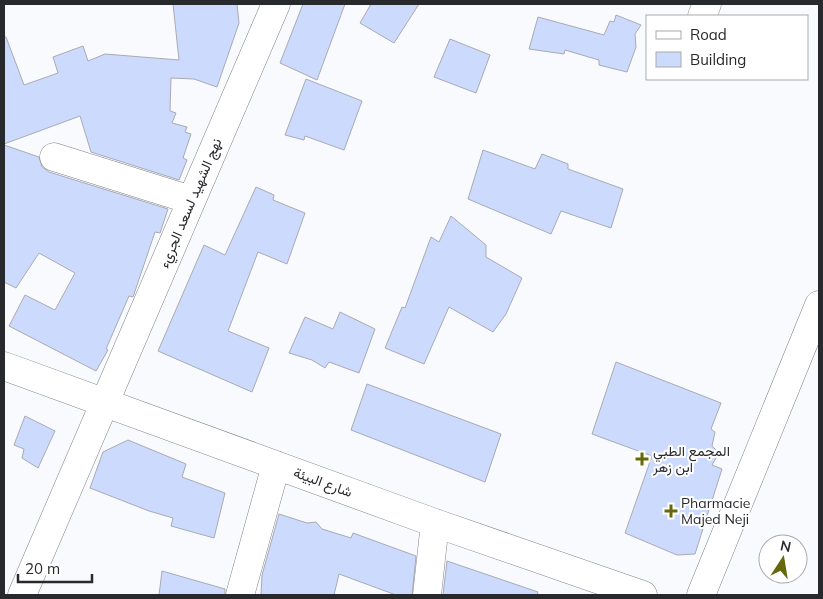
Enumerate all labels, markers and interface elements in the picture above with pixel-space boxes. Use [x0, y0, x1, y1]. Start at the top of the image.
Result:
legend [646, 15, 808, 80]
text: Road [690, 25, 727, 44]
text: Building [690, 50, 746, 69]
street label: نهج الشهيد لسعد الجريء [155, 135, 228, 272]
place label: المجمع الطبي ابن زهر [652, 442, 730, 476]
marker: المجمع الطبي ابن زهر [635, 452, 649, 466]
street label: شارع البيئة [290, 463, 355, 503]
place label: Pharmacie Majed Neji [681, 494, 750, 528]
marker: Pharmacie Majed Neji [665, 505, 677, 517]
north arrow [758, 534, 808, 584]
text: N [779, 536, 793, 556]
scale bar [18, 552, 91, 584]
text: 20 m [25, 559, 60, 578]

